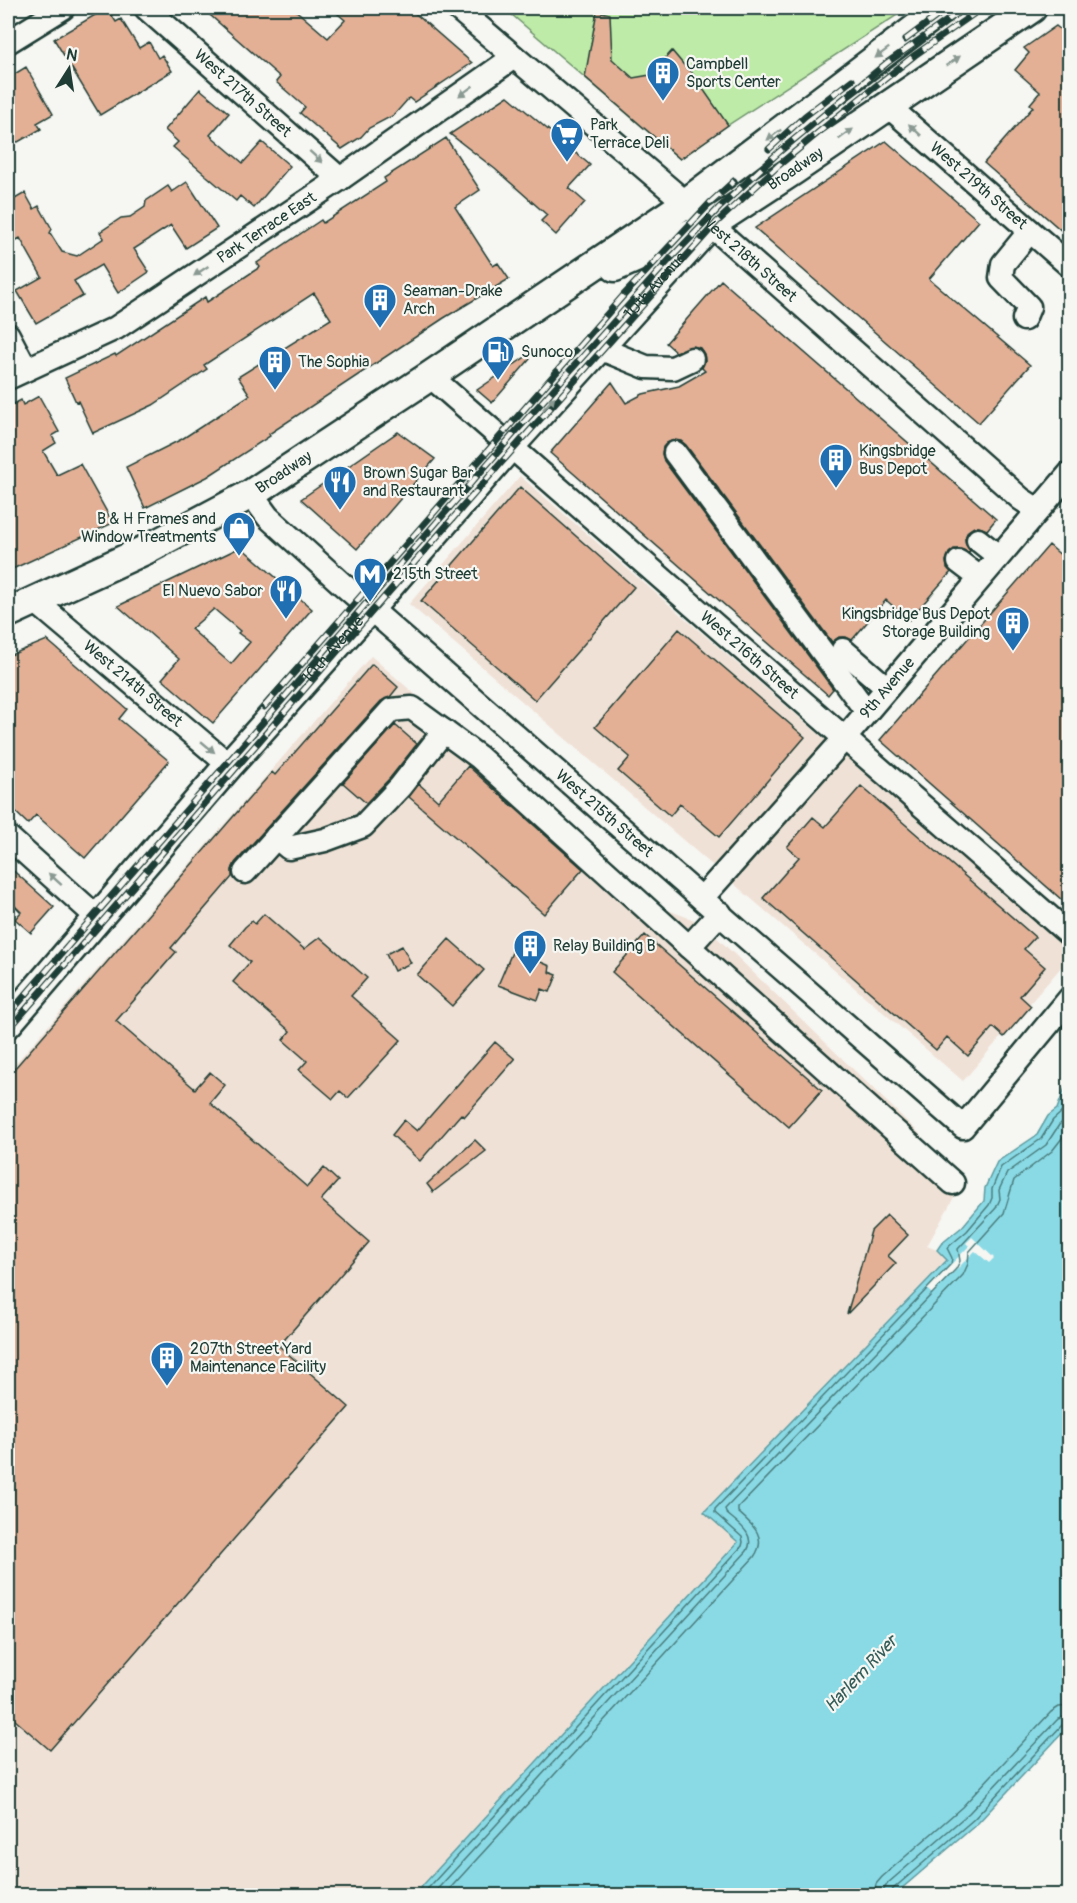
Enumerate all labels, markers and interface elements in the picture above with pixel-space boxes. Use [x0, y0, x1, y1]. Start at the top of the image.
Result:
north arrow [39, 39, 99, 99]
text: N [65, 44, 79, 66]
street label: West 217th Street [190, 45, 296, 142]
one-way arrow [874, 47, 889, 59]
place label: Campbell Sports Center [686, 54, 781, 92]
building icon: Campbell Sports Center [645, 55, 681, 102]
one-way arrow [944, 55, 960, 67]
one-way arrow [459, 85, 475, 97]
place label: Park Terrace Deli [590, 115, 669, 153]
supermarket icon: Park Terrace Deli [549, 116, 585, 163]
one-way arrow [908, 124, 922, 138]
one-way arrow [837, 128, 853, 140]
one-way arrow [767, 129, 782, 141]
street label: West 219th Street [926, 137, 1032, 234]
street label: Broadway [763, 143, 827, 195]
one-way arrow [308, 150, 323, 163]
street label: Park Terrace East [213, 187, 321, 268]
street label: West 218th Street [696, 210, 801, 307]
street label: 10th Avenue [619, 248, 691, 324]
one-way arrow [193, 266, 209, 277]
place label: Seaman-Drake Arch [403, 281, 503, 319]
building icon: Seaman-Drake Arch [362, 282, 398, 329]
fuel station icon: Sunoco [480, 334, 516, 381]
place label: Sunoco [521, 342, 573, 362]
building icon: The Sophia [257, 344, 293, 391]
place label: The Sophia [298, 352, 369, 372]
one-way arrow [542, 396, 555, 411]
place label: Kingsbridge Bus Depot [859, 441, 936, 479]
building icon: Kingsbridge Bus Depot [818, 442, 854, 489]
street label: Broadway [252, 446, 316, 498]
place label: Brown Sugar Bar and Restaurant [363, 463, 474, 501]
restaurant icon: Brown Sugar Bar and Restaurant [322, 464, 358, 511]
place label: B & H Frames and Window Treatments [81, 509, 216, 547]
shop icon: B & H Frames and Window Treatments [221, 510, 257, 557]
metro station icon: 215th Street [352, 556, 388, 603]
place label: 215th Street [393, 564, 478, 584]
restaurant icon: El Nuevo Sabor [268, 573, 304, 620]
place label: El Nuevo Sabor [162, 581, 263, 601]
place label: Kingsbridge Bus Depot Storage Building [842, 604, 991, 642]
building icon: Kingsbridge Bus Depot Storage Building [995, 605, 1031, 652]
street label: West 216th Street [696, 607, 803, 704]
street label: 10th Avenue [297, 611, 368, 687]
street label: West 214th Street [79, 636, 187, 732]
street label: 9th Avenue [855, 653, 919, 723]
one-way arrow [200, 741, 216, 754]
street label: West 215th Street [551, 765, 658, 862]
one-way arrow [48, 873, 63, 886]
building icon: Relay Building B [512, 928, 548, 975]
place label: Relay Building B [553, 936, 656, 956]
place label: 207th Street Yard Maintenance Facility [190, 1339, 326, 1377]
building icon: 207th Street Yard Maintenance Facility [149, 1340, 185, 1387]
water label: Harlem River [820, 1629, 904, 1717]

